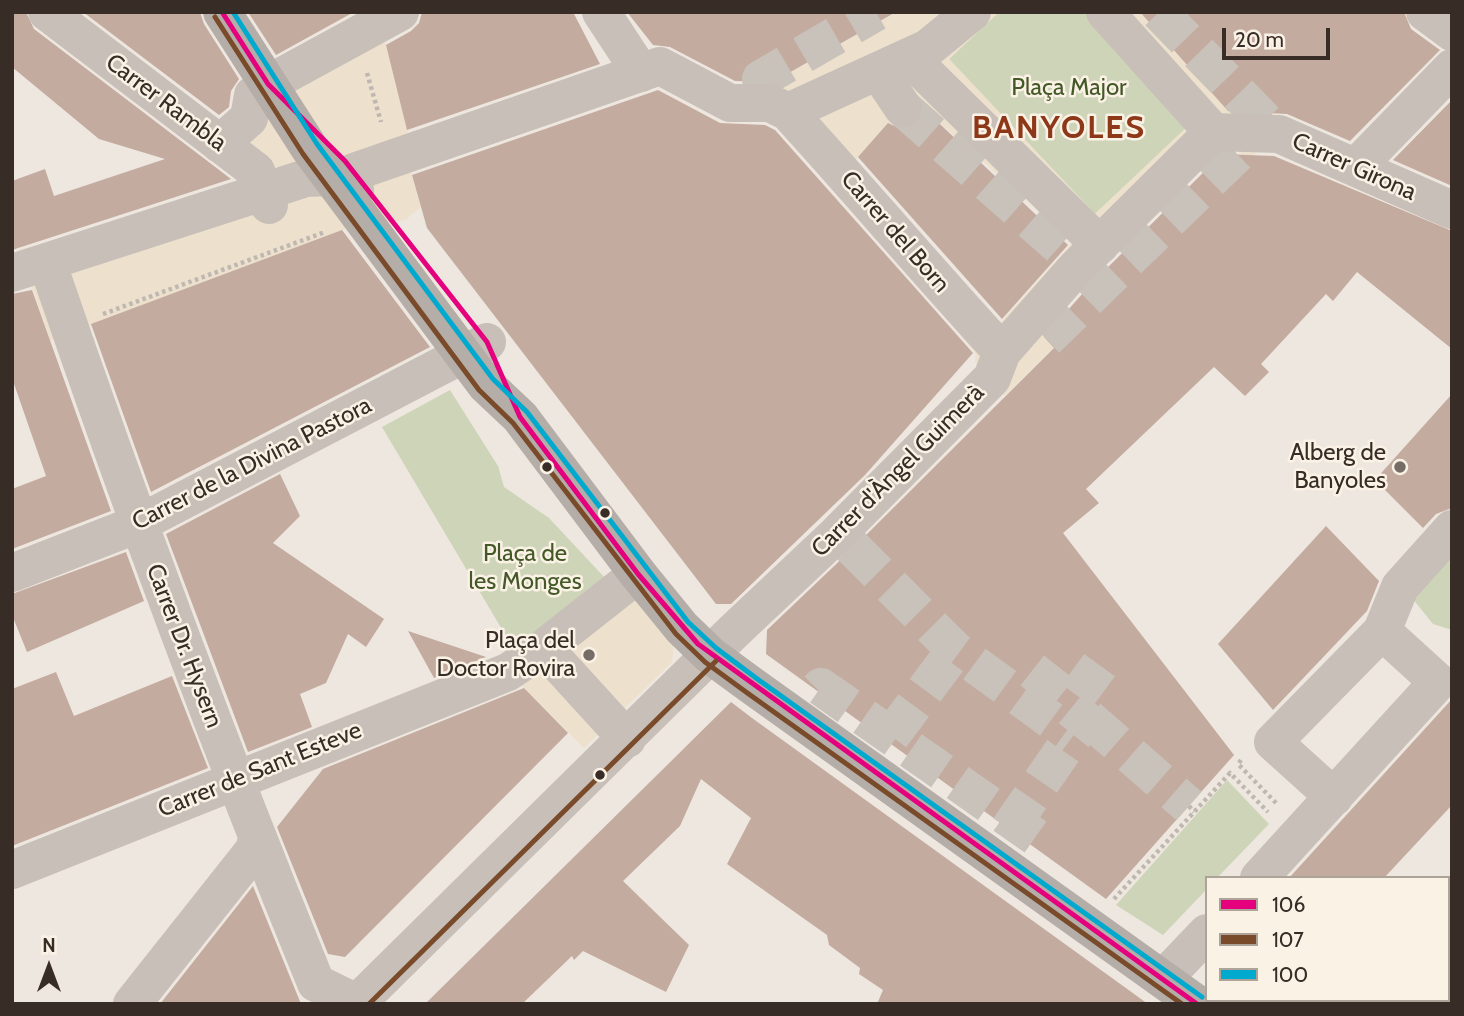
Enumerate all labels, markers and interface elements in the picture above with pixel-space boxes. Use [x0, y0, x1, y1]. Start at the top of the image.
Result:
scale bar [1226, 14, 1334, 58]
text: 20 m [1235, 27, 1284, 52]
street label: Carrer Rambla [100, 48, 232, 158]
park label: Plaça Major [1011, 74, 1127, 102]
district label: BANYOLES [973, 110, 1145, 148]
street label: Carrer Girona [1287, 127, 1421, 207]
street label: Carrer del Born [834, 165, 956, 299]
street label: Carrer d'Àngel Guimerà [806, 379, 990, 563]
street label: Carrer de la Divina Pastora [128, 391, 376, 537]
place label: Alberg de Banyoles [1290, 439, 1386, 495]
marker: Alberg de Banyoles [1392, 459, 1408, 475]
unlabelled marker [540, 460, 554, 474]
unlabelled marker [598, 506, 612, 520]
park label: Plaça de les Monges [468, 540, 582, 596]
street label: Carrer Dr. Hysern [140, 560, 228, 732]
place label: Plaça del Doctor Rovira [437, 627, 575, 683]
marker: Plaça del Doctor Rovira [581, 647, 597, 663]
street label: Carrer de Sant Esteve [154, 716, 366, 824]
unlabelled marker [593, 768, 607, 782]
legend [1205, 876, 1450, 1002]
text: 106 [1272, 892, 1305, 917]
text: 107 [1272, 927, 1304, 952]
north arrow [14, 932, 84, 1002]
text: N [42, 934, 56, 957]
text: 100 [1272, 962, 1308, 987]

